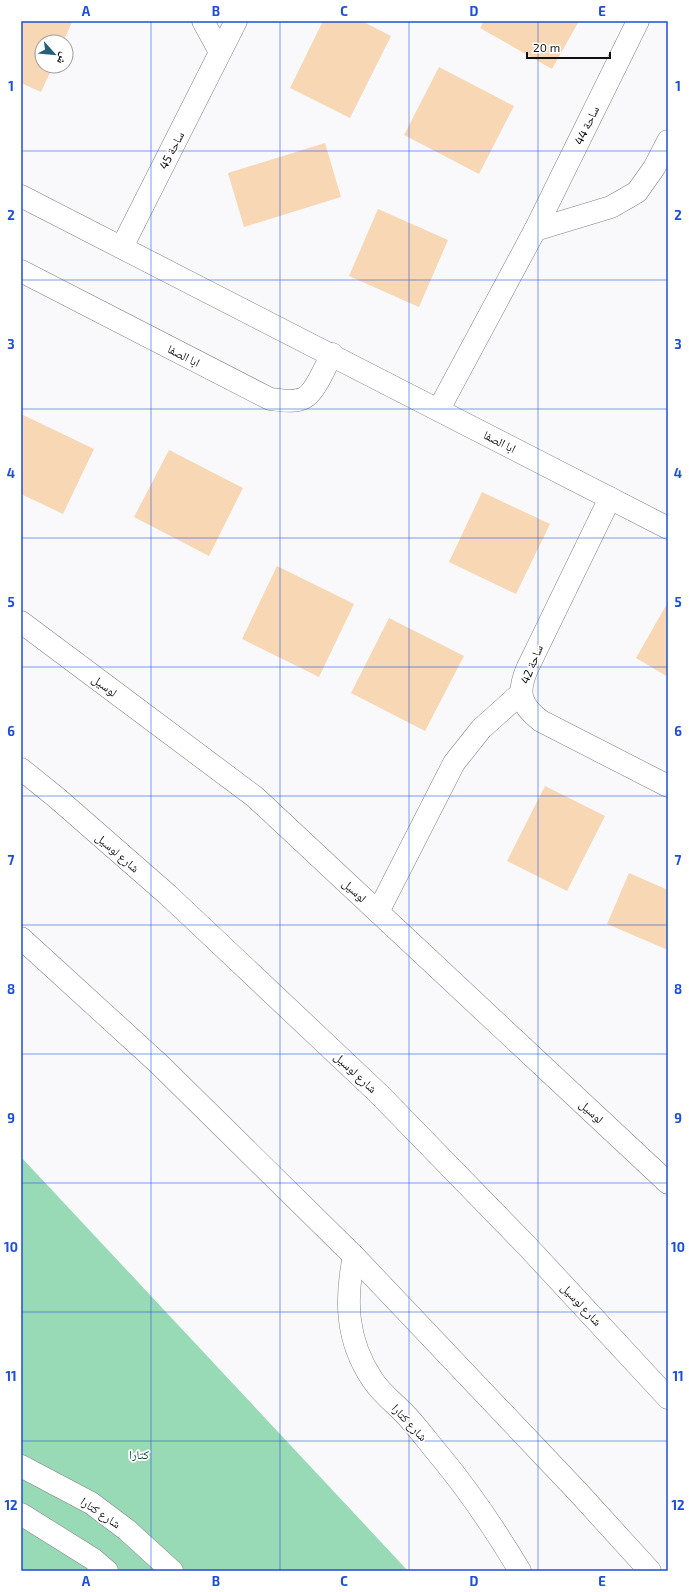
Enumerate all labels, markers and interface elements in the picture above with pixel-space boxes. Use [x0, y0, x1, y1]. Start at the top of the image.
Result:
text: A [82, 3, 91, 19]
text: B [212, 3, 220, 19]
text: C [340, 3, 348, 19]
text: D [470, 3, 479, 19]
text: E [598, 3, 606, 19]
north arrow [34, 34, 74, 74]
scale bar [527, 34, 610, 60]
text: 20 m [533, 40, 560, 54]
text: ش [53, 50, 72, 67]
text: 1 [8, 78, 14, 94]
text: 1 [675, 78, 681, 94]
street label: ساحة 44 [571, 103, 601, 147]
street label: ساحة 45 [156, 129, 186, 171]
text: 2 [7, 207, 15, 223]
text: 2 [674, 207, 682, 223]
text: 3 [7, 336, 15, 352]
text: 3 [674, 336, 682, 352]
street label: ابا الصفا [165, 341, 203, 370]
street label: ابا الصفا [481, 427, 519, 456]
text: 4 [7, 465, 15, 481]
text: 4 [674, 465, 682, 481]
text: 5 [7, 594, 15, 610]
text: 5 [674, 594, 682, 610]
street label: ساحة 42 [517, 642, 545, 686]
street label: لوسيل [89, 671, 120, 700]
text: 6 [7, 723, 15, 739]
text: 6 [674, 723, 682, 739]
street label: شارع لوسيل [92, 829, 143, 876]
text: 7 [8, 852, 15, 868]
text: 7 [675, 852, 682, 868]
street label: لوسيل [339, 876, 370, 905]
text: 8 [7, 981, 15, 997]
text: 8 [674, 981, 682, 997]
street label: شارع لوسيل [330, 1049, 380, 1097]
street label: لوسيل [576, 1097, 607, 1126]
text: 9 [7, 1110, 15, 1126]
text: 9 [674, 1110, 682, 1126]
text: 10 [4, 1239, 18, 1255]
text: 10 [671, 1239, 685, 1255]
street label: شارع لوسيل [557, 1280, 605, 1330]
text: 11 [5, 1368, 17, 1384]
text: 11 [672, 1368, 684, 1384]
street label: شارع كتارا [388, 1401, 431, 1445]
park label: كتارا [129, 1447, 149, 1461]
street label: شارع كتارا [77, 1494, 124, 1532]
text: 12 [4, 1497, 18, 1513]
text: 12 [671, 1497, 685, 1513]
text: A [82, 1573, 91, 1589]
text: B [212, 1573, 220, 1589]
text: C [340, 1573, 348, 1589]
text: D [470, 1573, 479, 1589]
text: E [598, 1573, 606, 1589]

